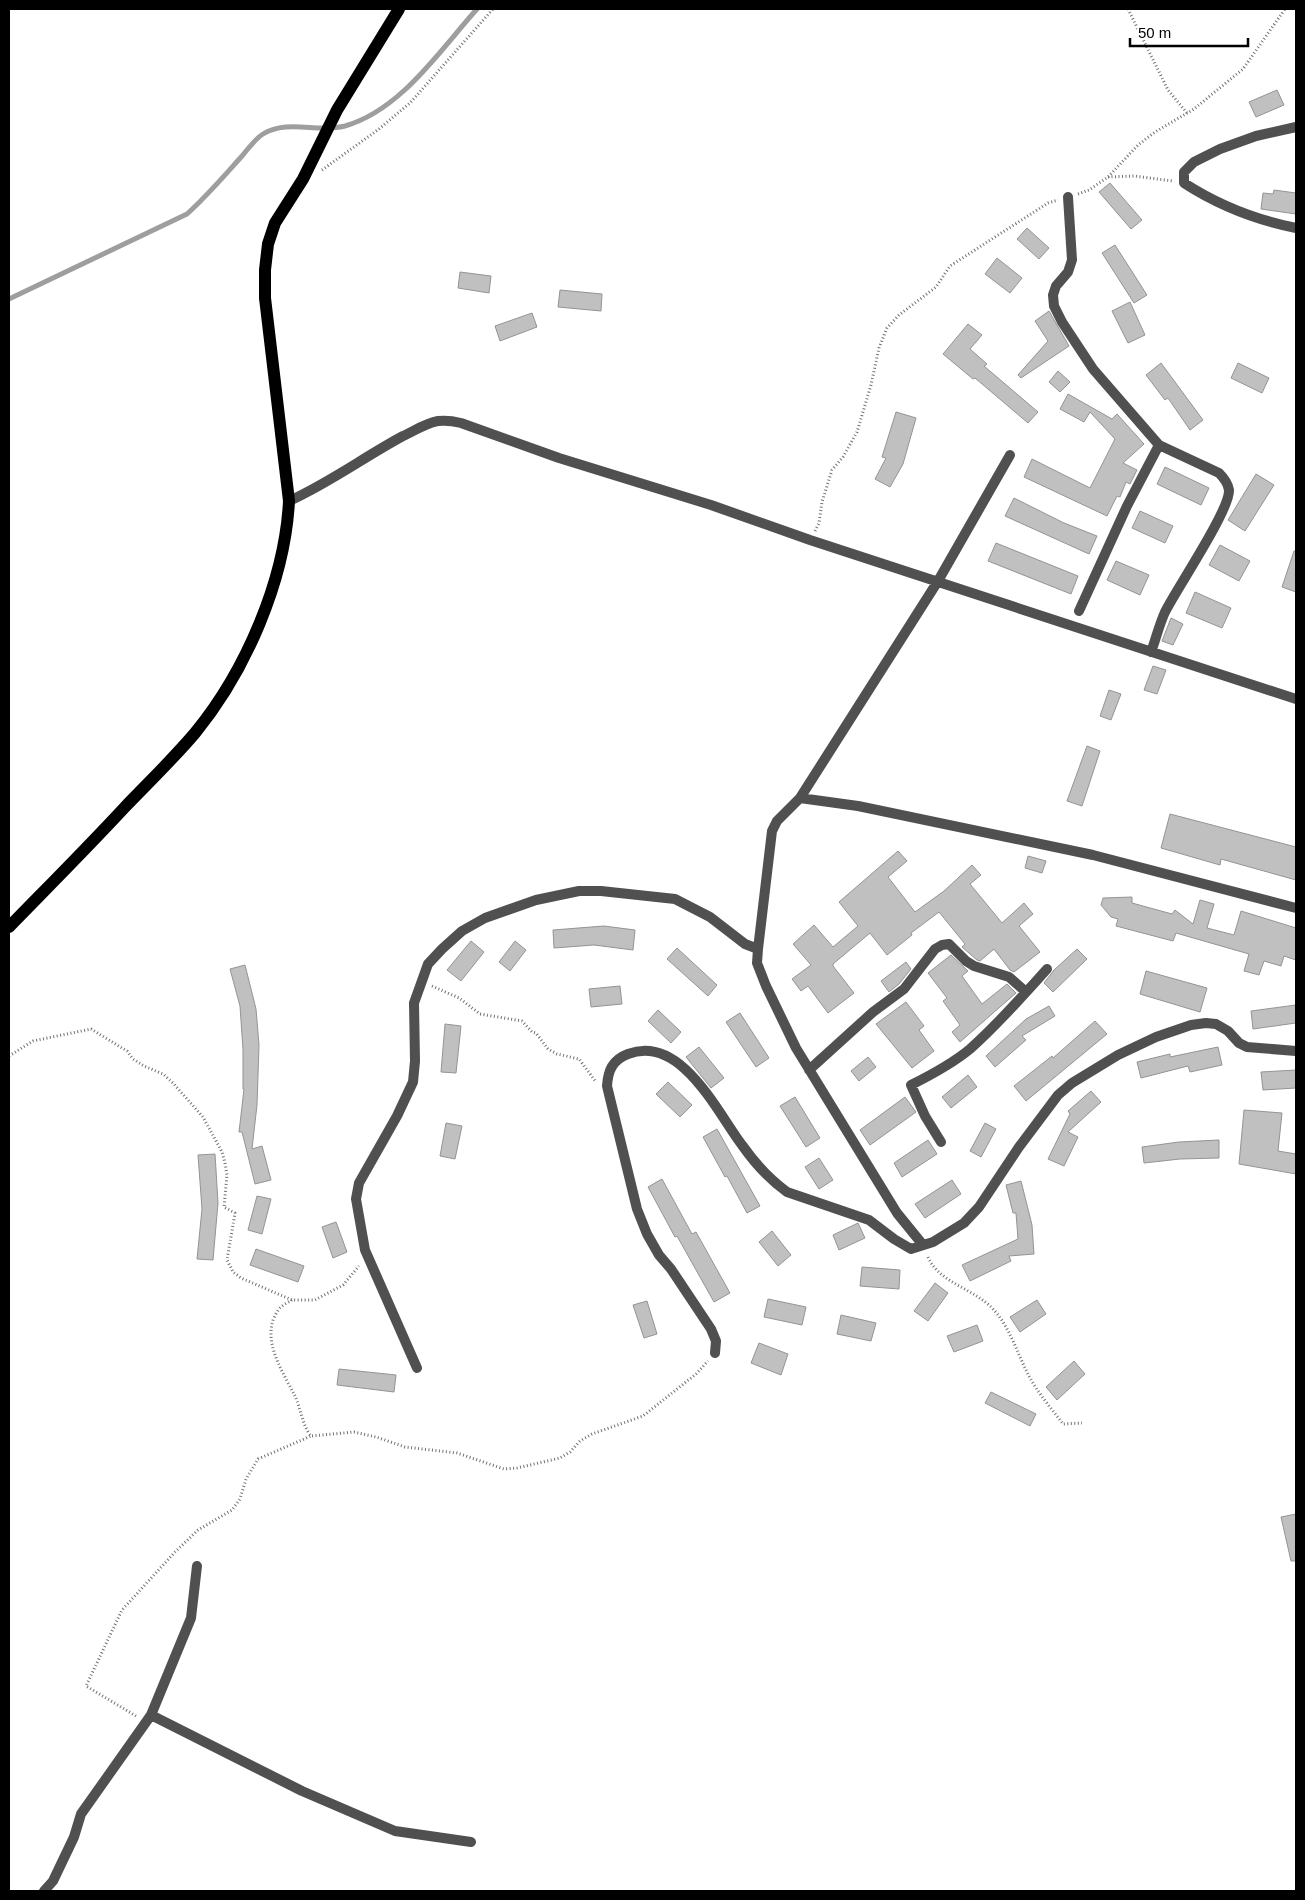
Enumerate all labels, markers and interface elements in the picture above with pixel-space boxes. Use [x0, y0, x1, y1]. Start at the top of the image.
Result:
scale bar [1130, 15, 1248, 47]
text: 50 m [1138, 24, 1171, 41]

